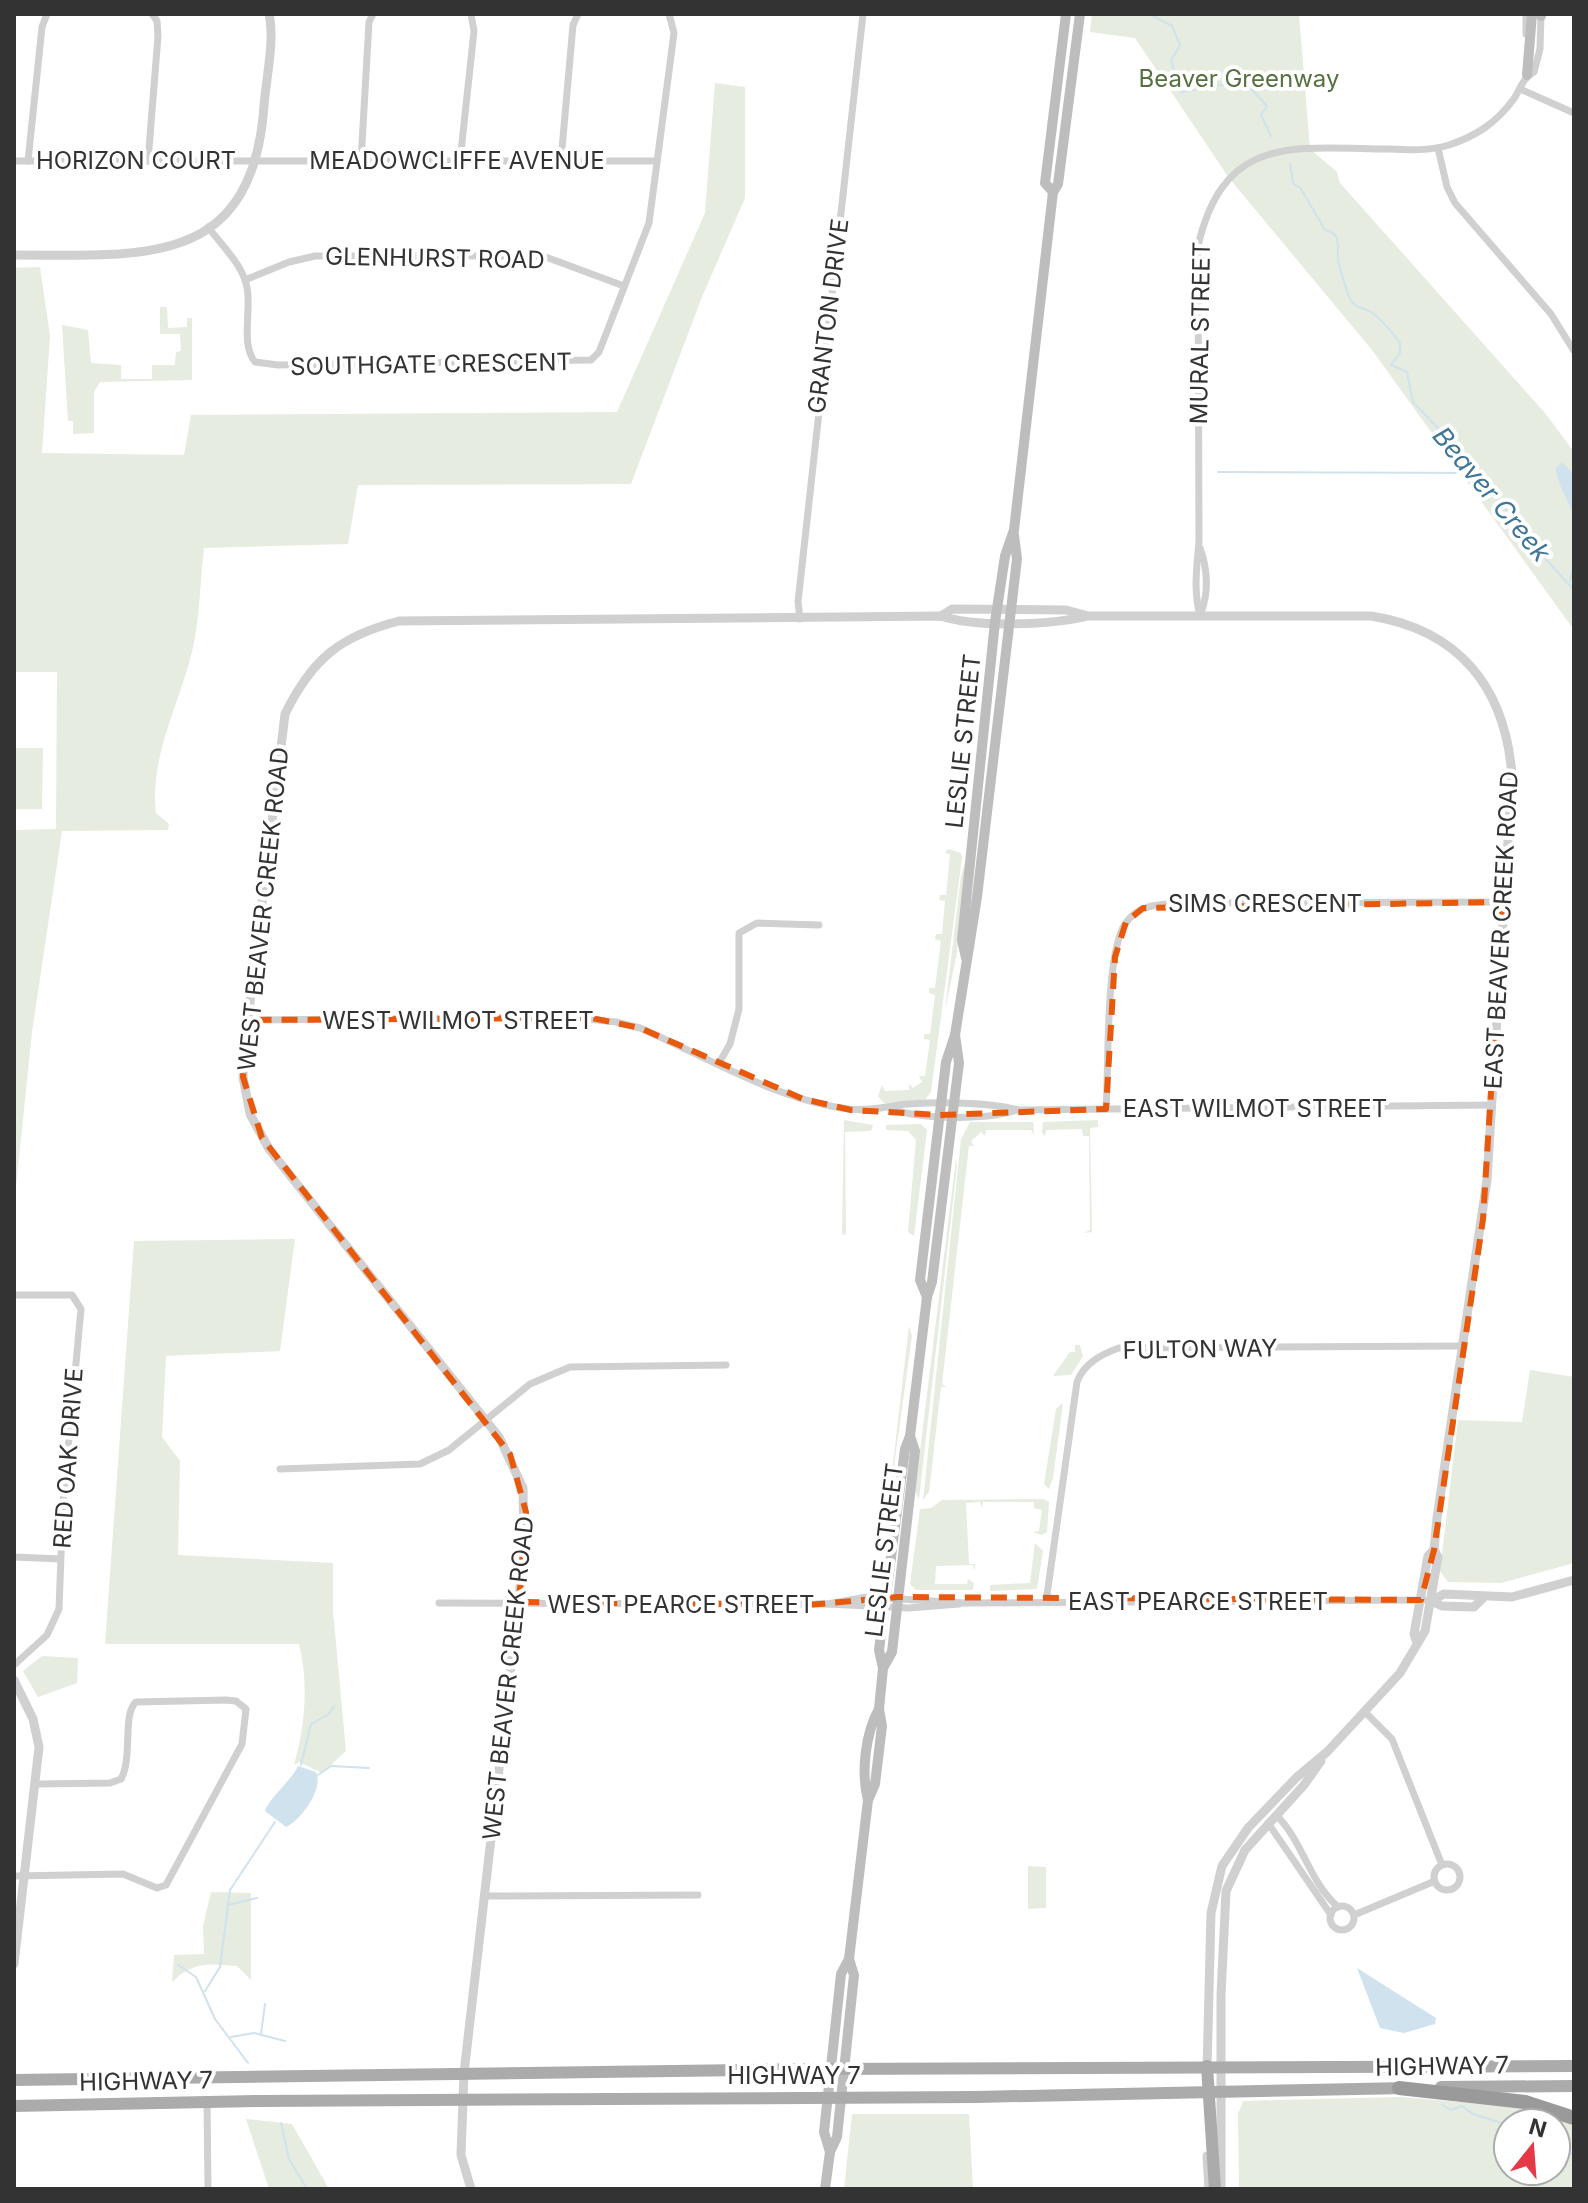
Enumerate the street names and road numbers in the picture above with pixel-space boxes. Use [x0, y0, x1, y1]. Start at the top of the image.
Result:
street label: HORIZON COURT [36, 146, 236, 175]
street label: MEADOWCLIFFE AVENUE [309, 146, 605, 175]
street label: GRANTON DRIVE [802, 217, 854, 415]
street label: MURAL STREET [1184, 241, 1216, 425]
street label: GLENHURST ROAD [325, 242, 545, 274]
street label: SOUTHGATE CRESCENT [290, 347, 572, 381]
street label: LESLIE STREET [939, 652, 987, 830]
street label: WEST BEAVER CREEK ROAD [232, 746, 294, 1072]
street label: EAST BEAVER CREEK ROAD [1478, 770, 1524, 1090]
street label: SIMS CRESCENT [1168, 889, 1362, 918]
street label: WEST WILMOT STREET [322, 1006, 594, 1035]
street label: EAST WILMOT STREET [1123, 1094, 1387, 1123]
street label: FULTON WAY [1122, 1333, 1278, 1365]
street label: RED OAK DRIVE [47, 1367, 89, 1549]
street label: LESLIE STREET [859, 1461, 909, 1639]
street label: WEST BEAVER CREEK ROAD [477, 1515, 539, 1841]
street label: EAST PEARCE STREET [1068, 1587, 1328, 1616]
street label: WEST PEARCE STREET [548, 1590, 814, 1619]
street label: HIGHWAY 7 [1375, 2050, 1509, 2082]
street label: HIGHWAY 7 [727, 2061, 861, 2090]
street label: HIGHWAY 7 [79, 2065, 213, 2097]

